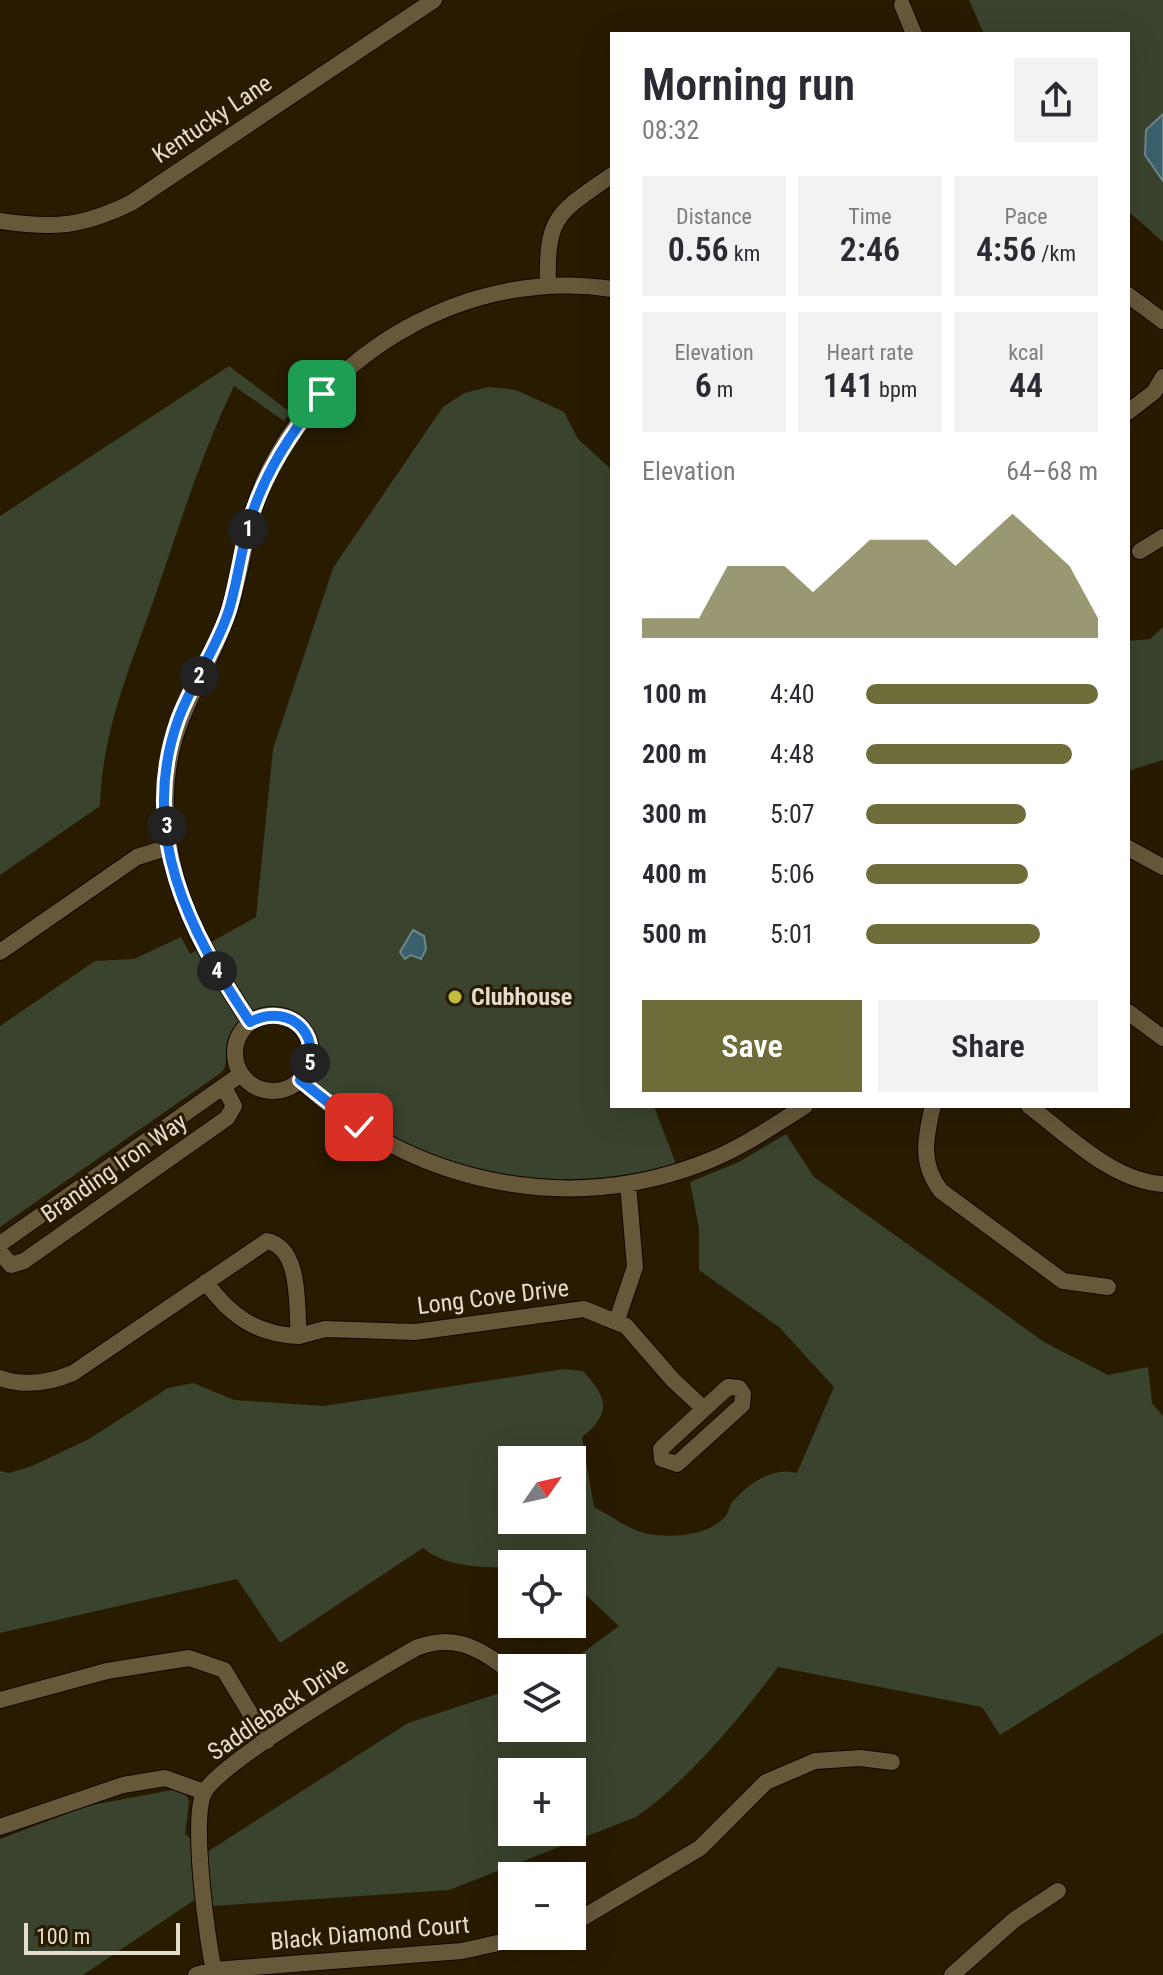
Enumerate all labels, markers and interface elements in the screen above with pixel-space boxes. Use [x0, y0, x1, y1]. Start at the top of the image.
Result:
button: share [1014, 58, 1098, 142]
text: Morning run [642, 59, 855, 111]
street label: Kentucky Lane [147, 69, 277, 169]
text: 08:32 [642, 115, 699, 145]
text: Distance [676, 204, 752, 229]
text: Time [848, 204, 892, 229]
text: Pace [1004, 204, 1048, 229]
text: 0.56 [668, 229, 729, 269]
text: 2:46 [840, 229, 900, 269]
text: 4:56 [976, 229, 1036, 269]
text: km [729, 241, 760, 266]
text: /km [1036, 241, 1076, 266]
text: Elevation [674, 340, 754, 365]
text: Heart rate [827, 340, 913, 365]
text: kcal [1008, 340, 1044, 365]
pin [288, 360, 356, 428]
text: 6 [695, 365, 712, 405]
text: 141 [823, 365, 874, 405]
text: 44 [1009, 365, 1043, 405]
icon: arrive [300, 372, 344, 416]
text: m [712, 377, 733, 402]
text: bpm [874, 377, 917, 402]
text: Elevation [642, 456, 736, 486]
text: 64–68 m [1006, 456, 1098, 486]
pin: 1 [228, 509, 268, 549]
text: 1 [242, 516, 254, 541]
pin: 2 [179, 656, 219, 696]
text: 2 [193, 663, 205, 688]
text: 100 m [642, 679, 707, 709]
text: 4:40 [770, 679, 815, 709]
text: 200 m [642, 739, 707, 769]
text: 4:48 [770, 739, 815, 769]
text: 300 m [642, 799, 707, 829]
text: 5:07 [770, 799, 815, 829]
pin: 3 [147, 806, 187, 846]
text: 3 [161, 813, 173, 838]
text: 400 m [642, 859, 707, 889]
text: 5:06 [770, 859, 815, 889]
text: 500 m [642, 919, 707, 949]
text: 5:01 [770, 919, 815, 949]
pin: 4 [197, 951, 237, 991]
text: 4 [211, 958, 223, 983]
place label: Clubhouse [471, 983, 572, 1011]
marker: Clubhouse [446, 988, 464, 1006]
button: Save [642, 1000, 862, 1092]
button: Share [878, 1000, 1098, 1092]
pin: 5 [290, 1043, 330, 1083]
text: 5 [304, 1050, 316, 1075]
pin [325, 1093, 393, 1161]
icon: check [337, 1105, 381, 1149]
street label: Branding Iron Way [36, 1108, 192, 1228]
street label: Long Cove Drive [416, 1274, 570, 1320]
north arrow [498, 1446, 586, 1534]
map controls [498, 1446, 586, 1950]
button: locate [498, 1550, 586, 1638]
street label: Saddleback Drive [203, 1652, 353, 1766]
button: layers [498, 1654, 586, 1742]
button: + [498, 1758, 586, 1846]
button: − [498, 1862, 586, 1950]
street label: Black Diamond Court [269, 1910, 471, 1956]
scale bar [24, 1919, 180, 1955]
text: 100 m [36, 1924, 90, 1949]

